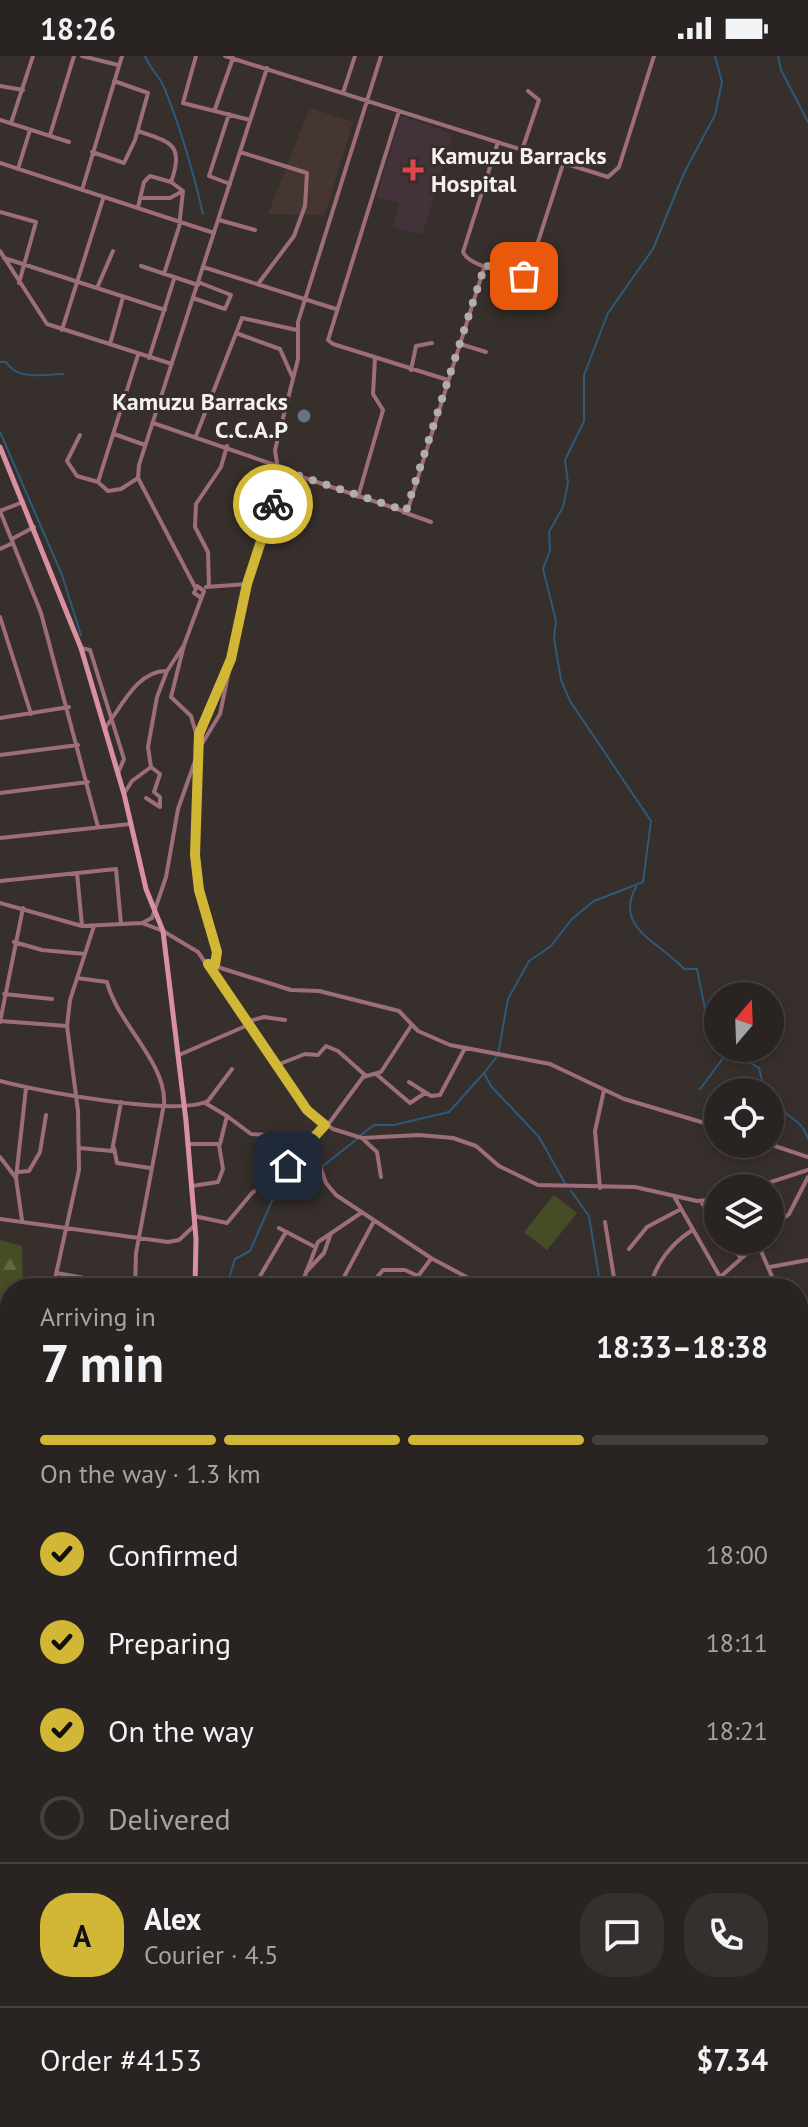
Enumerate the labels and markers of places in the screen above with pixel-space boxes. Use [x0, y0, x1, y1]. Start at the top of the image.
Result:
place label: Kamuzu Barracks Hospital [431, 140, 607, 199]
marker: Kamuzu Barracks Hospital [402, 159, 424, 181]
pin [490, 242, 558, 310]
place label: Kamuzu Barracks C.C.A.P [112, 386, 288, 445]
marker: Kamuzu Barracks C.C.A.P [295, 407, 313, 425]
pin [254, 1132, 322, 1200]

